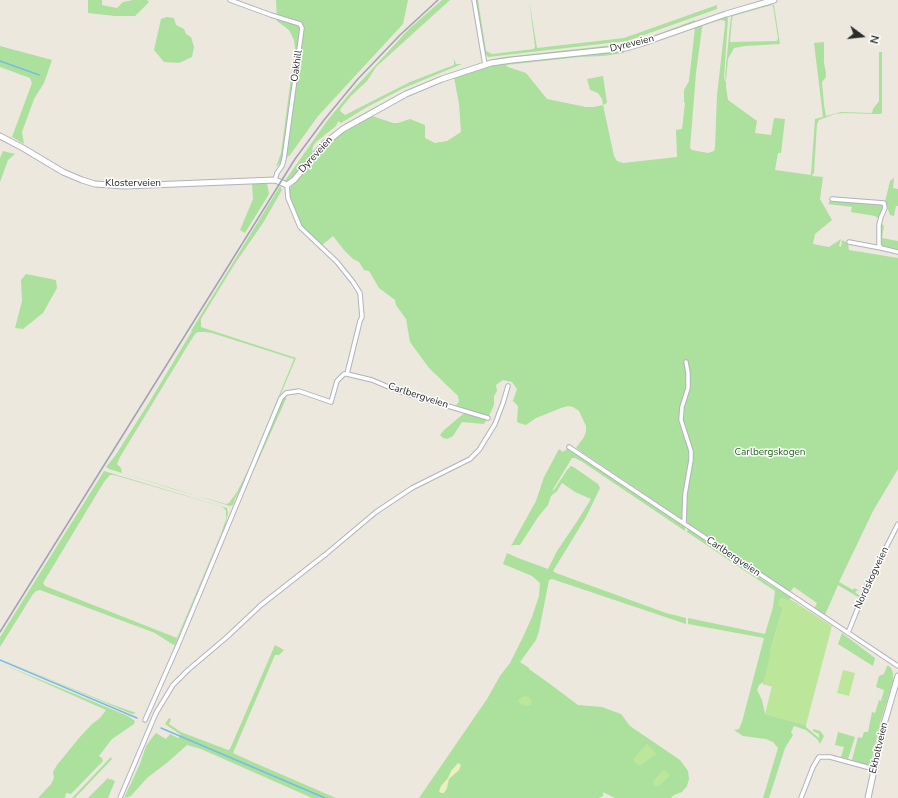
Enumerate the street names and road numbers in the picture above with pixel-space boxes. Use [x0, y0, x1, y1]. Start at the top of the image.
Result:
street label: Dyreveien [609, 33, 655, 55]
street label: Oakhill [289, 49, 305, 83]
street label: Dyreveien [296, 134, 336, 176]
street label: Klosterveien [105, 178, 161, 190]
street label: Carlbergveien [386, 381, 450, 411]
street label: Carlbergveien [704, 535, 762, 579]
street label: Nordskogveien [852, 545, 892, 611]
street label: Ekholtveien [867, 721, 891, 775]

